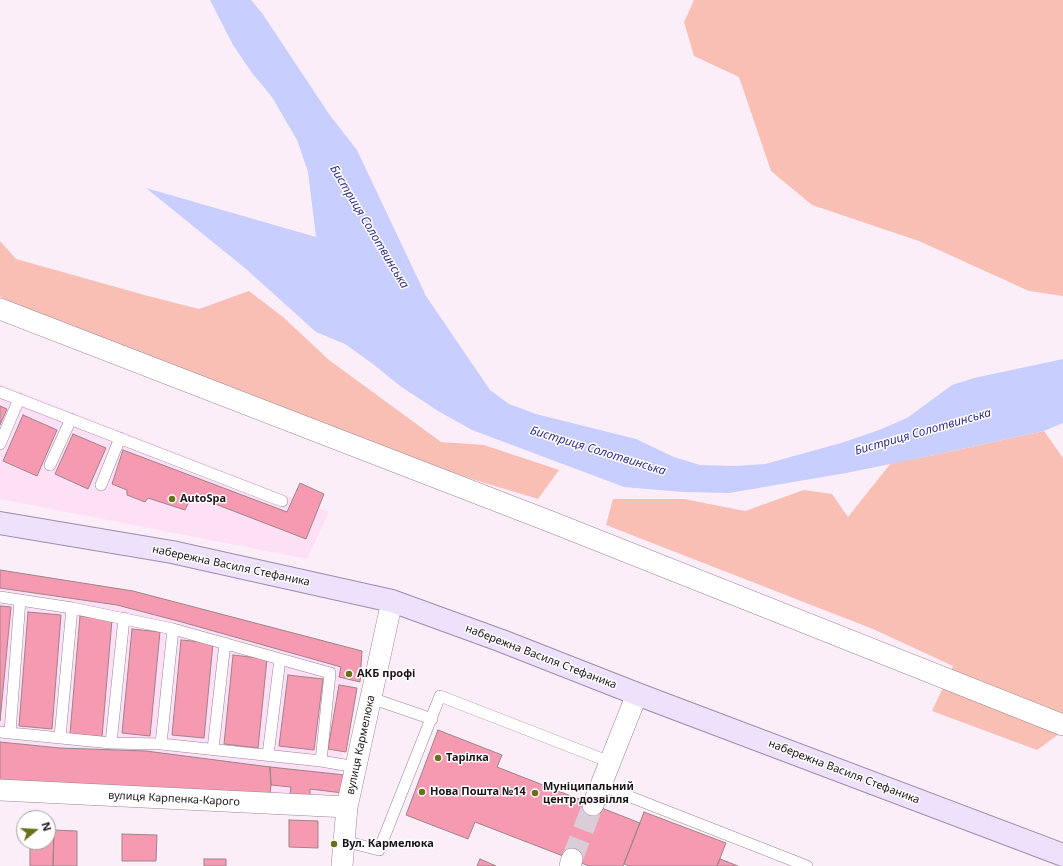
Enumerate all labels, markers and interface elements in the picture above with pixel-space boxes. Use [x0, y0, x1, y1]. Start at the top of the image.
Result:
water label: Бистриця Солотвинська [326, 163, 412, 291]
water label: Бистриця Солотвинська [853, 406, 993, 458]
water label: Бистриця Солотвинська [528, 423, 668, 479]
place label: AutoSpa [180, 492, 226, 506]
marker: AutoSpa [167, 494, 177, 504]
street label: набережна Василя Стефаника [151, 543, 311, 589]
street label: набережна Василя Стефаника [464, 622, 618, 692]
place label: АКБ профі [357, 667, 415, 681]
marker: АКБ профі [344, 669, 354, 679]
street label: вулиця Кармелюка [344, 694, 378, 796]
street label: набережна Василя Стефаника [767, 737, 921, 807]
place label: Тарілка [446, 751, 489, 765]
marker: Тарілка [433, 753, 443, 763]
place label: Муніципальний центр дозвілля [543, 780, 634, 806]
place label: Нова Пошта №14 [430, 785, 526, 799]
marker: Нова Пошта №14 [417, 787, 427, 797]
marker: Муніципальний центр дозвілля [530, 788, 540, 798]
street label: вулиця Карпенка-Карого [108, 789, 240, 809]
north arrow [16, 810, 56, 850]
text: N [38, 820, 55, 833]
place label: Вул. Кармелюка [342, 837, 434, 851]
marker: Вул. Кармелюка [329, 839, 339, 849]

